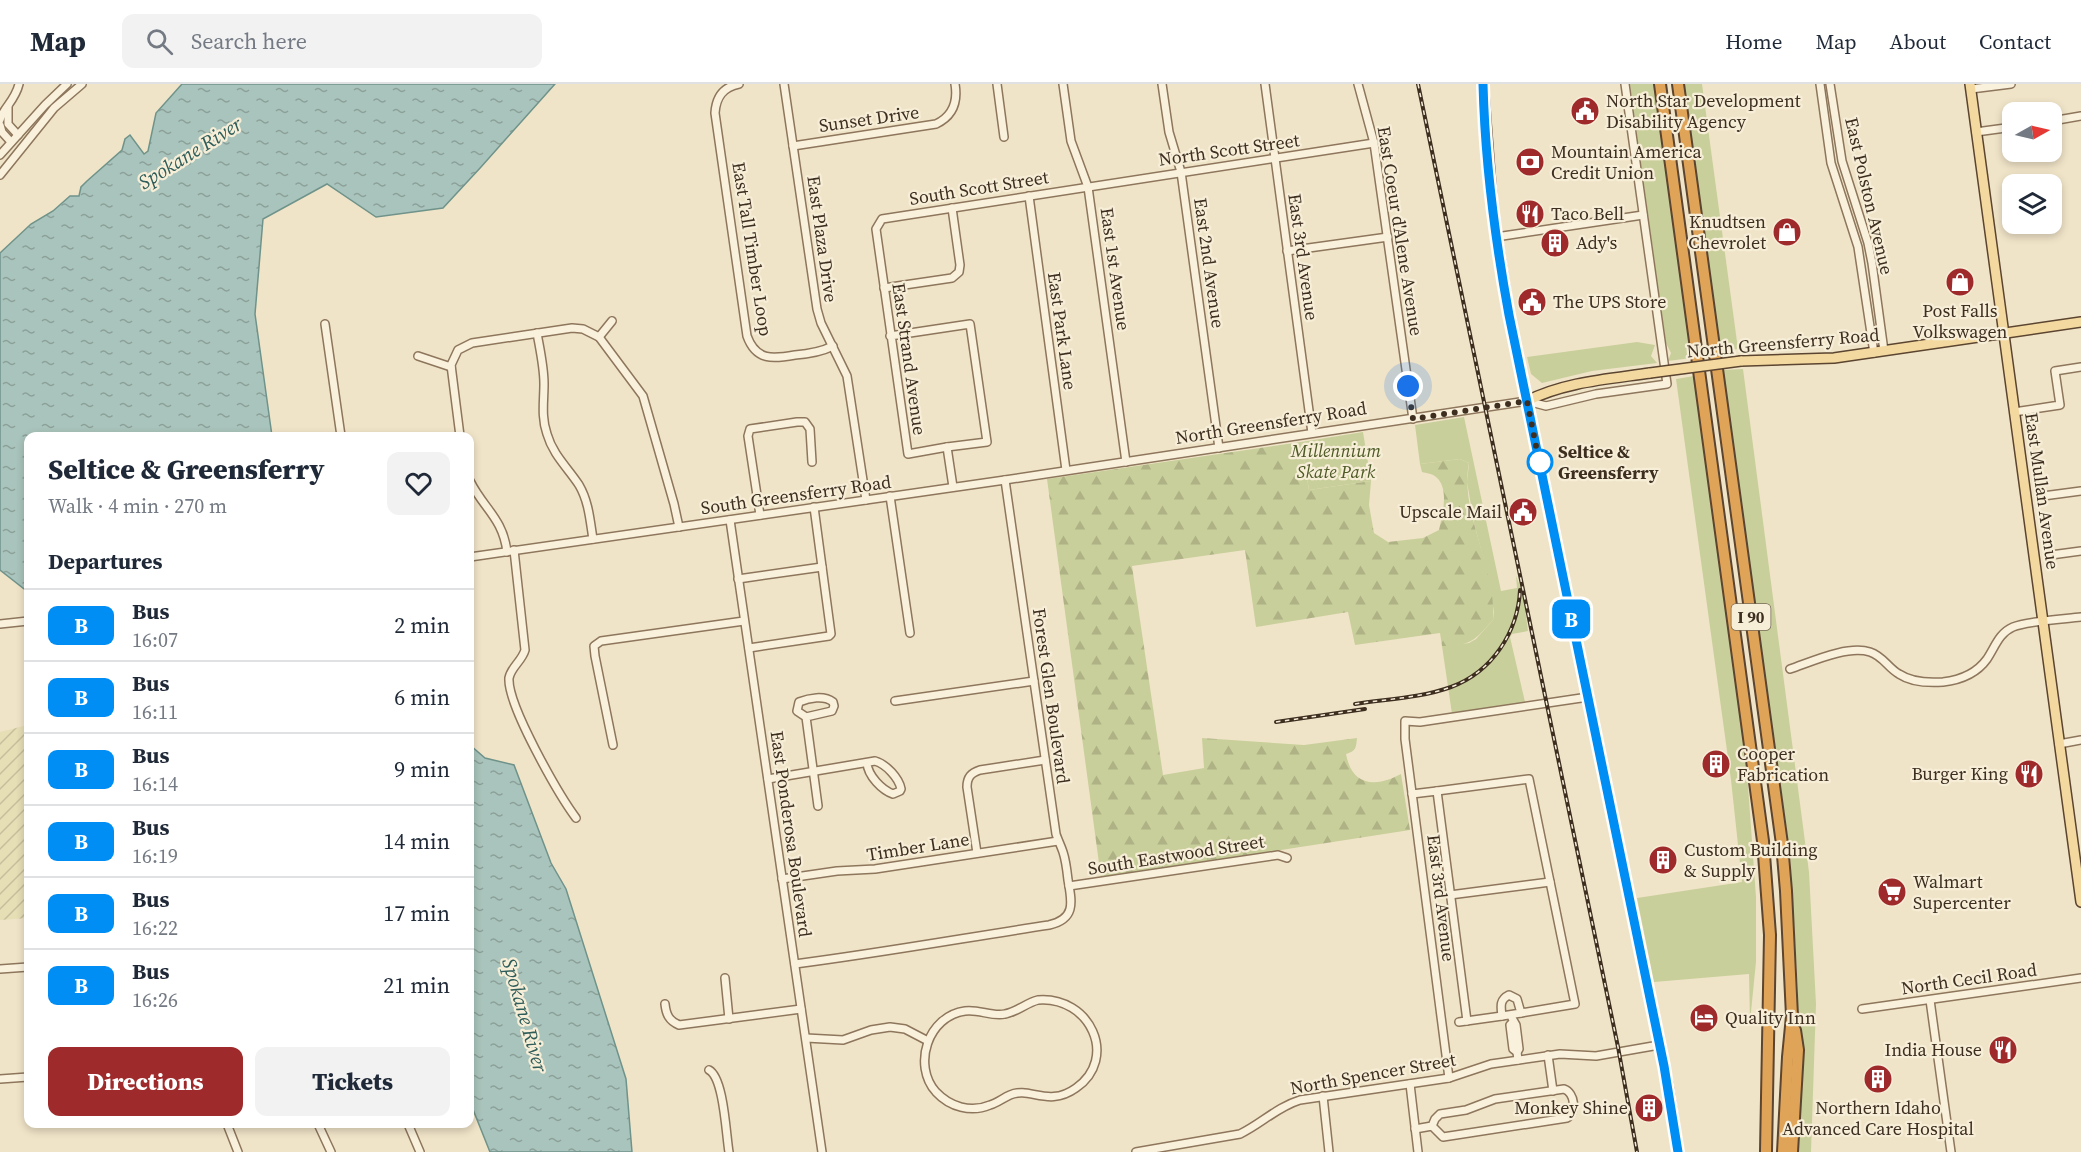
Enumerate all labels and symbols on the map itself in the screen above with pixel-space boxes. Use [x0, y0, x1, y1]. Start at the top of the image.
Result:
place label: North Star Development Disability Agency [1606, 88, 1801, 134]
public building icon: North Star Development Disability Agency [1569, 95, 1601, 127]
street label: Sunset Drive [817, 99, 921, 138]
north arrow [2002, 102, 2062, 162]
water label: Spokane River [133, 109, 248, 196]
street label: East Polston Avenue [1839, 115, 1900, 277]
street label: East Coeur d'Alene Avenue [1372, 124, 1429, 338]
street label: North Scott Street [1157, 127, 1301, 172]
place label: Mountain America Credit Union [1551, 139, 1702, 185]
bank icon: Mountain America Credit Union [1514, 146, 1546, 178]
street label: East Tall Timber Loop [726, 160, 779, 338]
street label: South Scott Street [908, 164, 1050, 211]
street label: East Plaza Drive [801, 174, 844, 304]
street label: East 3rd Avenue [1282, 192, 1325, 322]
street label: East 2nd Avenue [1188, 196, 1231, 330]
restaurant icon: Taco Bell [1514, 198, 1546, 230]
place label: Taco Bell [1551, 201, 1624, 226]
street label: East 1st Avenue [1095, 206, 1136, 332]
place label: Knudtsen Chevrolet [1688, 209, 1766, 255]
shop icon: Knudtsen Chevrolet [1771, 216, 1803, 248]
building icon: Ady's [1539, 227, 1571, 259]
place label: Ady's [1576, 230, 1618, 255]
shop icon: Post Falls Volkswagen [1944, 266, 1976, 298]
street label: East Park Lane [1042, 270, 1083, 392]
street label: East Strand Avenue [886, 281, 933, 437]
public building icon: The UPS Store [1516, 286, 1548, 318]
place label: The UPS Store [1553, 289, 1666, 314]
place label: Post Falls Volkswagen [1912, 298, 2008, 344]
street label: North Greensferry Road [1686, 322, 1880, 363]
your location [1393, 371, 1423, 401]
street label: North Greensferry Road [1174, 395, 1368, 450]
street label: East Mullan Avenue [2019, 411, 2066, 571]
park label: Millennium Skate Park [1290, 438, 1381, 484]
place label: Seltice & Greensferry [1558, 439, 1659, 485]
marker: Seltice & Greensferry [1527, 449, 1553, 475]
street label: South Greensferry Road [699, 469, 893, 520]
public building icon: Upscale Mail [1507, 496, 1539, 528]
place label: Upscale Mail [1399, 499, 1502, 524]
line badge: B [1552, 600, 1590, 638]
road number: I 90 [1732, 604, 1770, 630]
street label: Forest Glen Boulevard [1027, 606, 1076, 785]
street label: East Ponderosa Boulevard [765, 729, 818, 939]
place label: Cooper Fabrication [1737, 741, 1829, 787]
building icon: Cooper Fabrication [1700, 748, 1732, 780]
restaurant icon: Burger King [2013, 758, 2045, 790]
place label: Burger King [1911, 761, 2008, 786]
street label: Timber Lane [865, 826, 971, 867]
street label: South Eastwood Street [1086, 828, 1266, 881]
street label: East 3rd Avenue [1421, 833, 1462, 963]
place label: Custom Building & Supply [1684, 837, 1818, 883]
building icon: Custom Building & Supply [1647, 844, 1679, 876]
place label: Walmart Supercenter [1913, 869, 2011, 915]
supermarket icon: Walmart Supercenter [1876, 876, 1908, 908]
water label: Spokane River [495, 955, 555, 1076]
street label: North Cecil Road [1899, 957, 2038, 1000]
hotel icon: Quality Inn [1688, 1002, 1720, 1034]
place label: Quality Inn [1725, 1005, 1816, 1030]
restaurant icon: India House [1987, 1034, 2019, 1066]
place label: India House [1884, 1037, 1982, 1062]
street label: North Spencer Street [1288, 1047, 1458, 1100]
building icon: Northern Idaho Advanced Care Hospital [1862, 1063, 1894, 1095]
building icon: Monkey Shine [1633, 1092, 1665, 1124]
place label: Monkey Shine [1514, 1095, 1628, 1120]
place label: Northern Idaho Advanced Care Hospital [1782, 1095, 1974, 1141]

